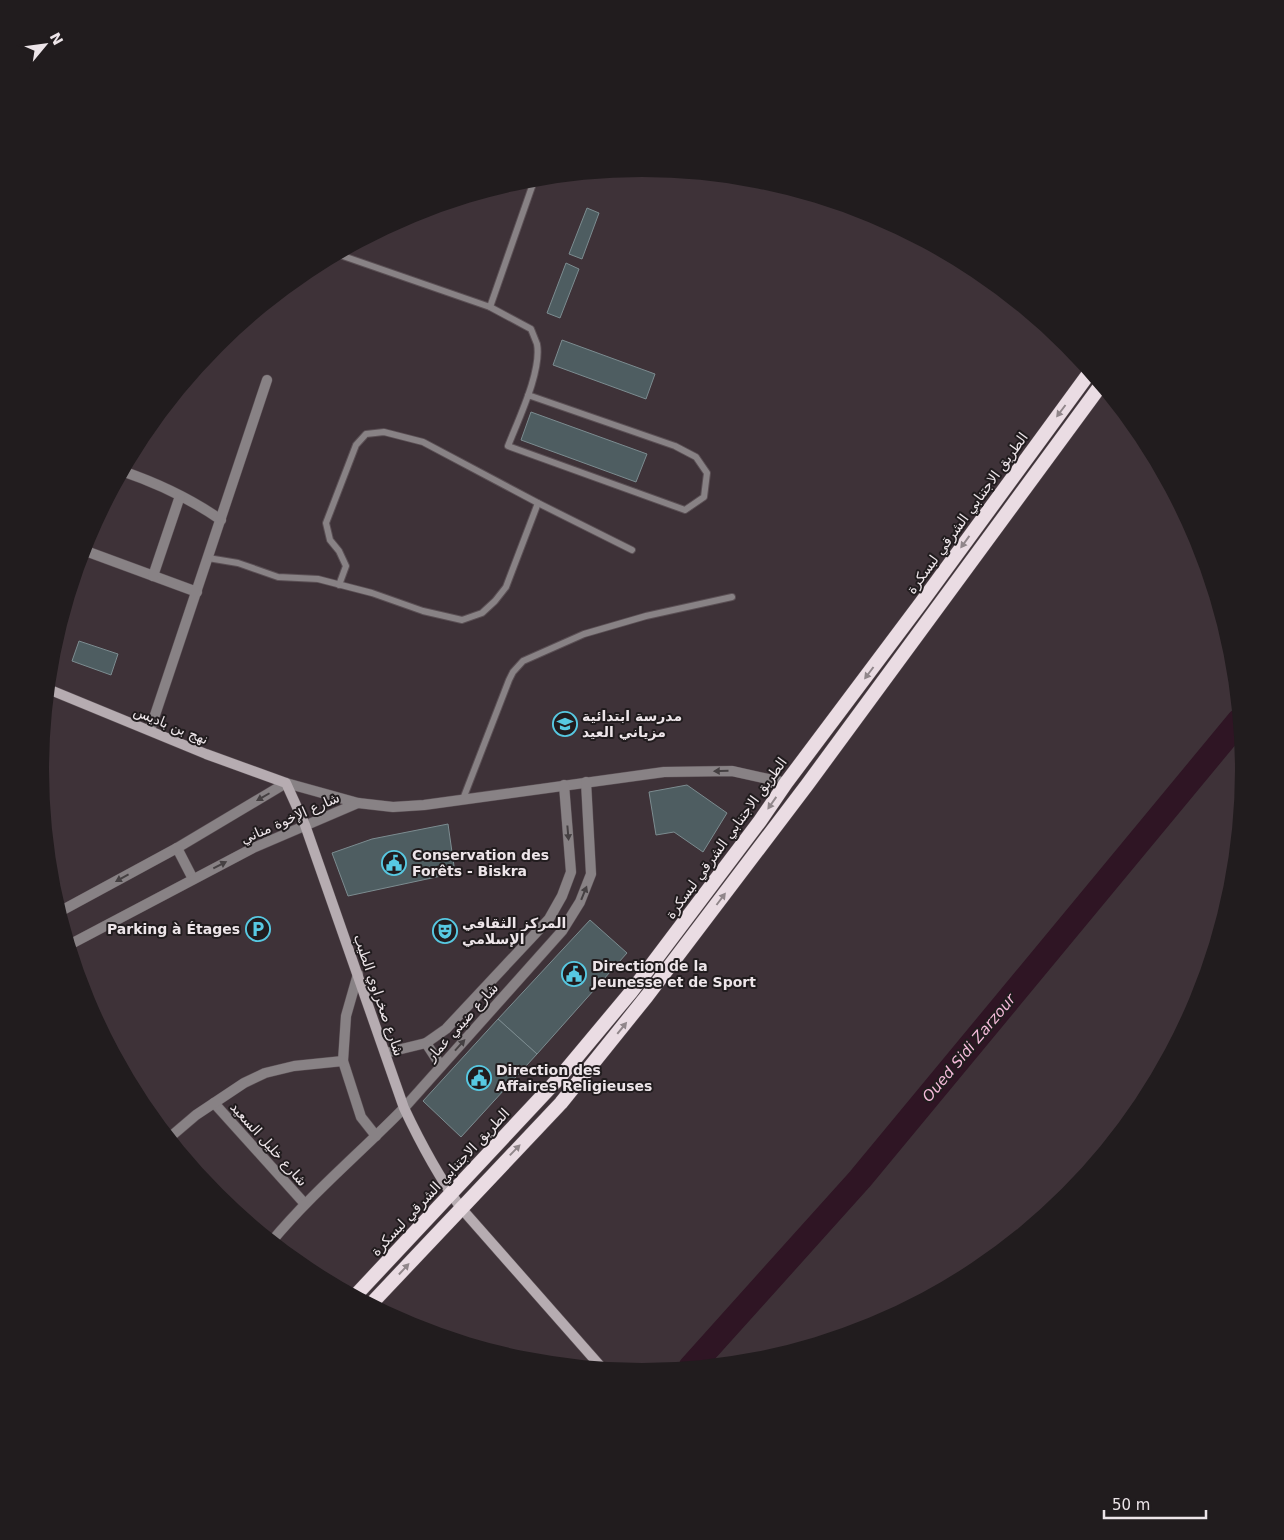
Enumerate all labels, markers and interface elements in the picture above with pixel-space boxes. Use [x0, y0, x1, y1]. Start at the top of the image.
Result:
north arrow [20, 20, 70, 70]
text: N [47, 30, 66, 48]
one-way arrow [1056, 404, 1067, 417]
street label: الطريق الاجتنابي الشرقي لبسكرة [903, 429, 1032, 597]
one-way arrow [960, 535, 970, 549]
one-way arrow [863, 666, 874, 679]
street label: نهج بن باديس [131, 703, 211, 748]
place label: مدرسة ابتدائية مزياني العيد [582, 708, 682, 741]
school or university icon: مدرسة ابتدائية مزياني العيد [552, 711, 578, 737]
street label: الطريق الاجتنابي الشرقي لبسكرة [662, 754, 791, 922]
one-way arrow [713, 768, 729, 776]
street label: شارع الإخوة مناني [238, 789, 342, 848]
one-way arrow [255, 793, 270, 801]
one-way arrow [767, 797, 777, 810]
one-way arrow [565, 826, 573, 842]
place label: Conservation des Forêts - Biskra [412, 847, 549, 879]
public building icon: Conservation des Forêts - Biskra [381, 850, 407, 876]
one-way arrow [213, 861, 228, 869]
one-way arrow [114, 874, 129, 882]
one-way arrow [581, 885, 588, 900]
one-way arrow [716, 892, 726, 906]
place label: المركز الثقافي الإسلامي [462, 915, 566, 948]
parking icon: Parking à Étages [245, 916, 271, 942]
theatre icon: المركز الثقافي الإسلامي [432, 918, 458, 944]
place label: Parking à Étages [107, 921, 240, 937]
street label: شارع صخراوي الطيب [350, 932, 407, 1058]
place label: Direction de la Jeunesse et de Sport [591, 958, 756, 990]
public building icon: Direction de la Jeunesse et de Sport [561, 961, 587, 987]
street label: شارع ضيتي عمار [422, 980, 502, 1066]
water label: Oued Sidi Zarzour [919, 990, 1020, 1106]
one-way arrow [617, 1021, 627, 1035]
one-way arrow [454, 1040, 466, 1052]
place label: Direction des Affaires Religieuses [496, 1062, 652, 1094]
public building icon: Direction des Affaires Religieuses [466, 1065, 492, 1091]
street label: شارع خليل السعيد [226, 1099, 311, 1190]
street label: الطريق الاجتنابي الشرقي لبسكرة [367, 1105, 513, 1260]
one-way arrow [509, 1145, 521, 1157]
one-way arrow [398, 1263, 410, 1275]
scale bar [1104, 1488, 1206, 1520]
text: 50 m [1112, 1496, 1150, 1514]

